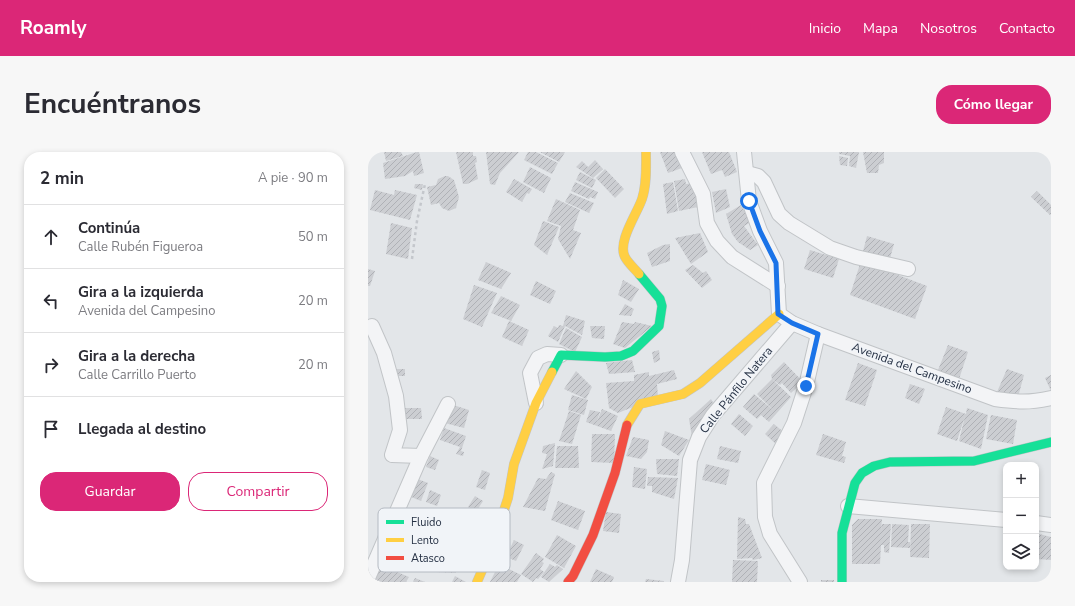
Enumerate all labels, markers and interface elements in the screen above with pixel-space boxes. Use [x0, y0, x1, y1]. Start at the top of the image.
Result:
text: Roamly [20, 15, 87, 41]
text: Inicio [809, 19, 841, 38]
text: Mapa [863, 19, 898, 38]
text: Nosotros [920, 19, 977, 38]
text: Contacto [999, 19, 1055, 38]
text: Encuéntranos [24, 85, 201, 123]
button: Cómo llegar [936, 85, 1051, 124]
text: 2 min [40, 167, 84, 190]
text: A pie · 90 m [258, 169, 328, 187]
route start [740, 192, 758, 210]
text: Continúa [78, 218, 140, 238]
icon: ahead [40, 226, 62, 248]
text: 50 m [298, 228, 328, 246]
text: Calle Rubén Figueroa [78, 238, 203, 256]
text: Gira a la izquierda [78, 282, 204, 302]
icon: left [40, 290, 62, 312]
text: 20 m [298, 292, 328, 310]
text: Avenida del Campesino [78, 302, 215, 320]
street label: Avenida del Campesino [850, 339, 975, 397]
street label: Calle Pánfilo Natera [696, 343, 776, 437]
text: Gira a la derecha [78, 346, 195, 366]
icon: right [40, 354, 62, 376]
text: 20 m [298, 356, 328, 374]
text: Calle Carrillo Puerto [78, 366, 196, 384]
route end [797, 377, 815, 395]
icon: arrive [40, 418, 62, 440]
text: Llegada al destino [78, 419, 206, 439]
map controls [1003, 462, 1039, 570]
button: + [1003, 462, 1039, 498]
button: Guardar [40, 472, 180, 511]
button: Compartir [188, 472, 328, 511]
button: − [1003, 498, 1039, 534]
legend [378, 508, 510, 572]
text: Fluido [411, 515, 442, 530]
text: Lento [411, 533, 439, 548]
button: layers [1003, 534, 1039, 570]
text: Atasco [411, 551, 445, 566]

